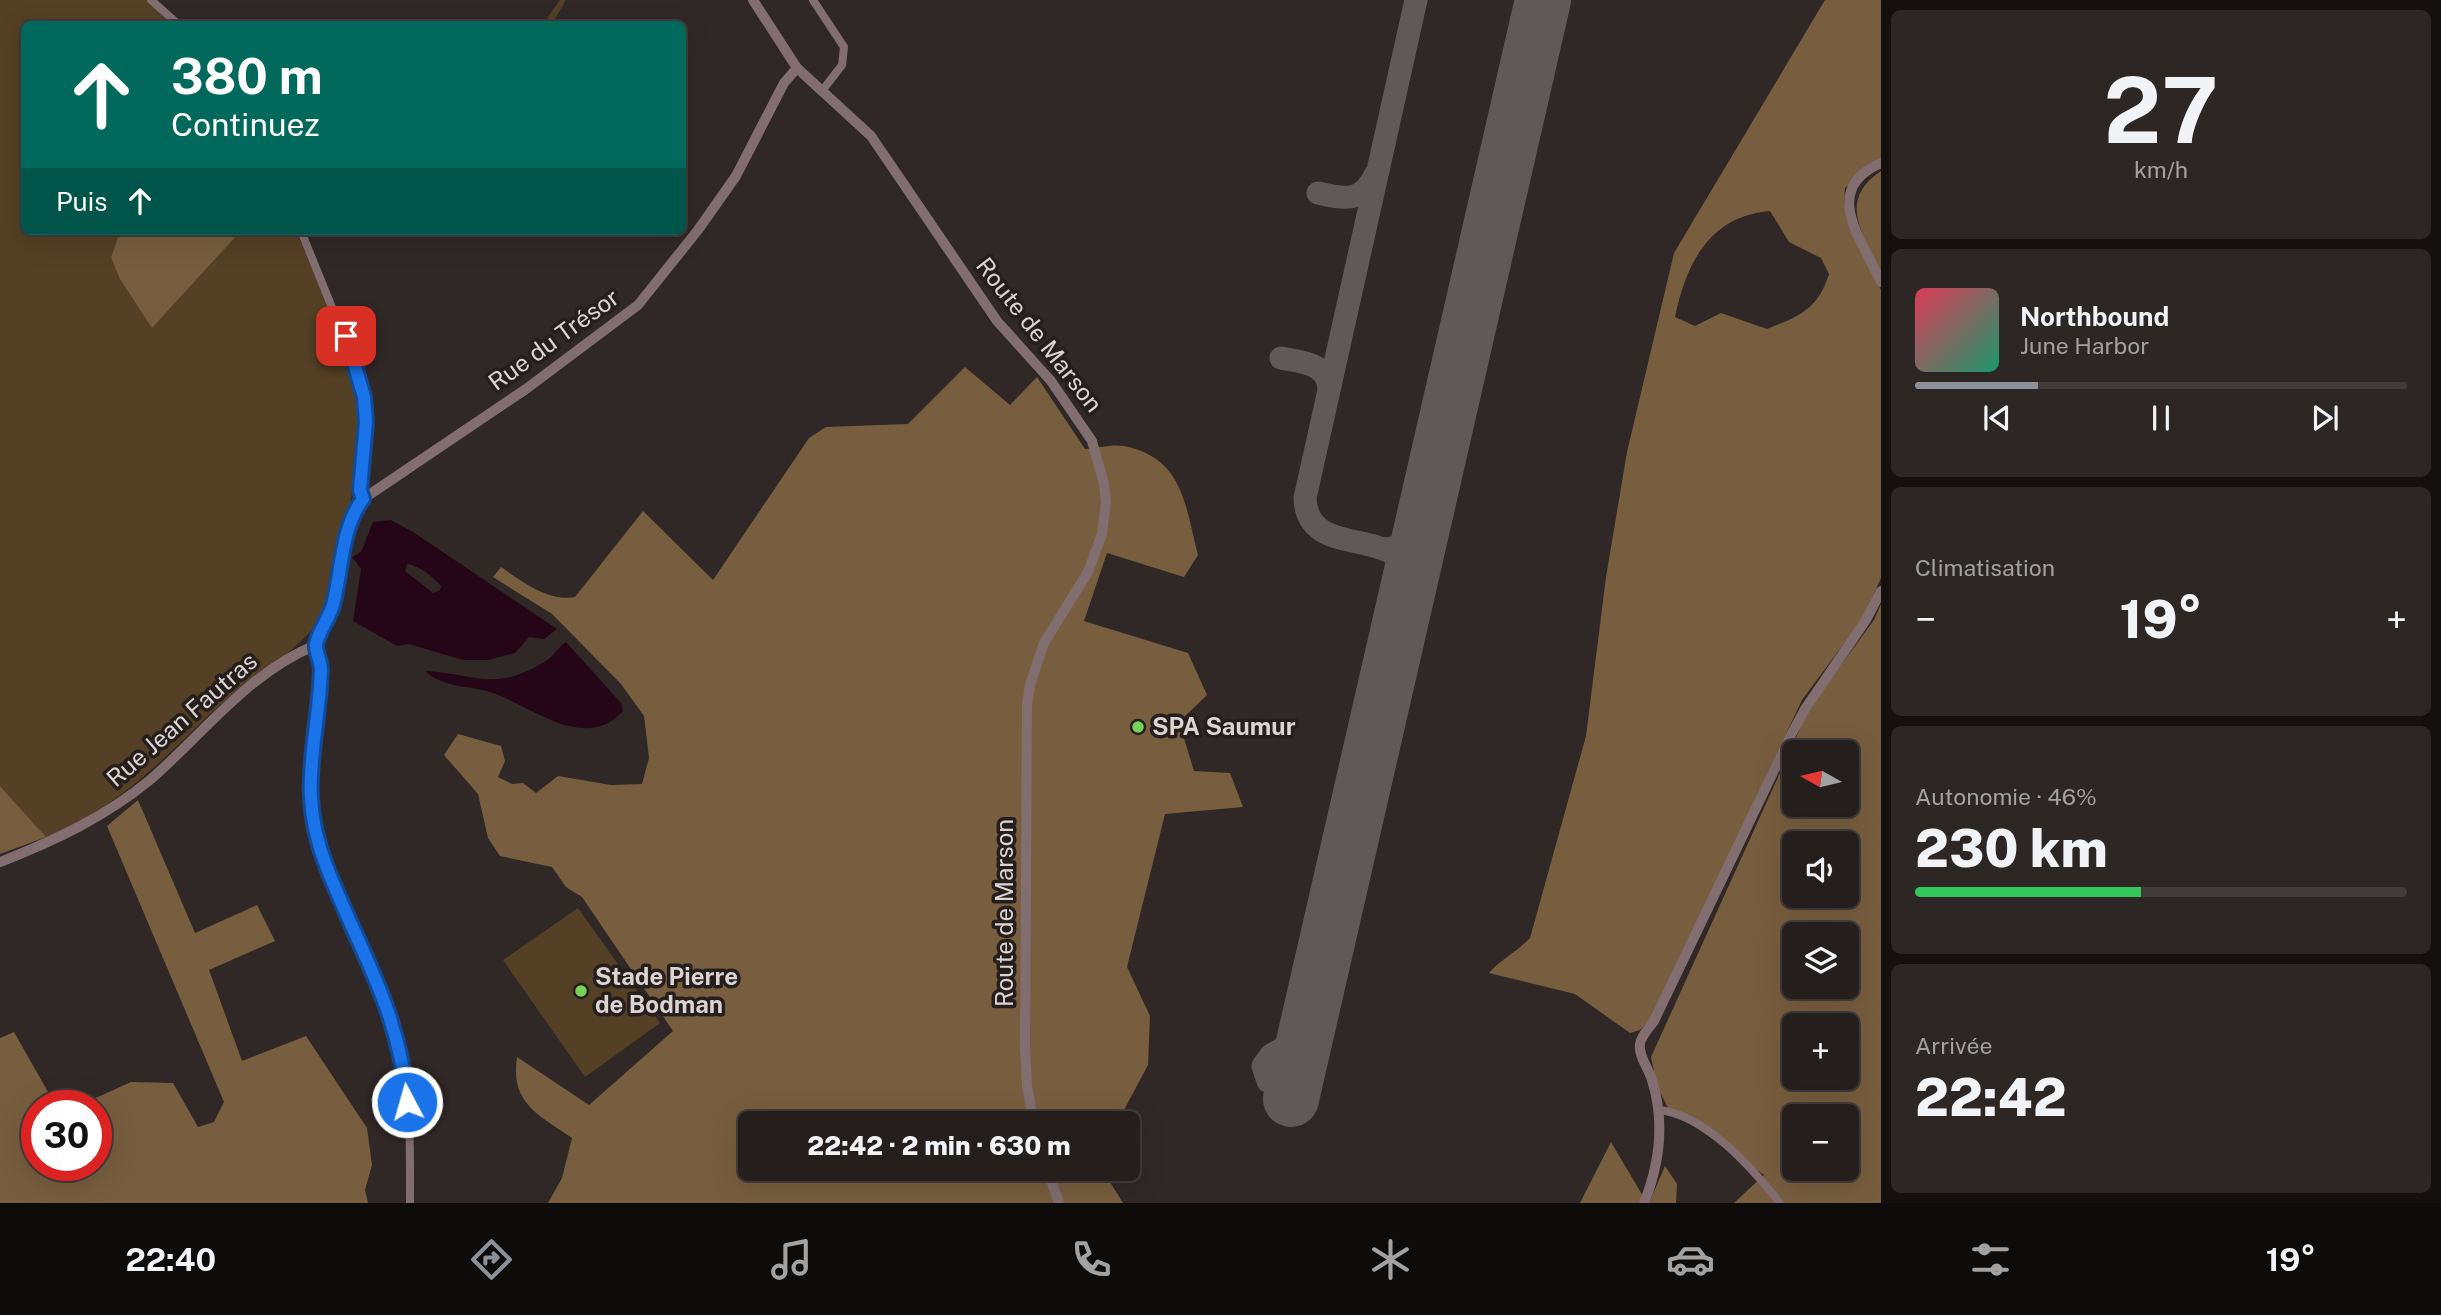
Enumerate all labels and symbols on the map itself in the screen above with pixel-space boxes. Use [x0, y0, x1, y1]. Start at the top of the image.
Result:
street label: Route de Marson [971, 252, 1109, 417]
street label: Rue du Trésor [483, 283, 624, 396]
pin [316, 306, 376, 366]
street label: Rue Jean Fautras [101, 646, 262, 792]
place label: SPA Saumur [1152, 712, 1296, 740]
marker: SPA Saumur [1130, 719, 1146, 735]
north arrow [1782, 740, 1858, 817]
street label: Route de Marson [990, 819, 1018, 1007]
place label: Stade Pierre de Bodman [595, 962, 738, 1018]
marker: Stade Pierre de Bodman [573, 983, 589, 999]
position arrow [370, 1065, 444, 1139]
speed limit sign: 30 [21, 1090, 112, 1181]

